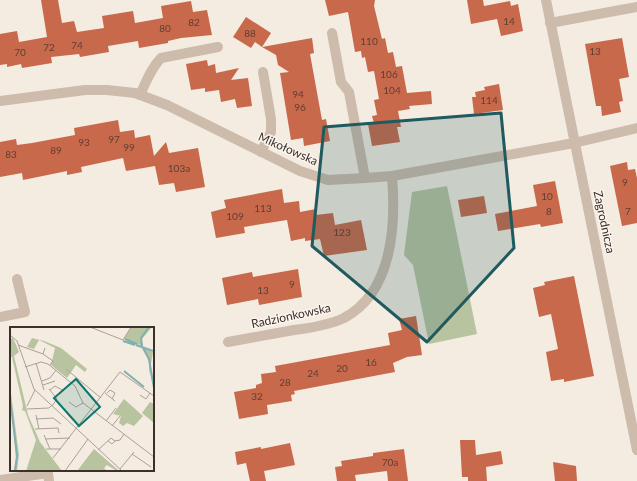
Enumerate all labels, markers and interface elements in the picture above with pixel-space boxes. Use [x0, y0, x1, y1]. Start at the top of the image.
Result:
house number: 14 [503, 15, 515, 27]
house number: 82 [188, 16, 200, 28]
house number: 80 [159, 22, 171, 34]
house number: 88 [244, 27, 256, 39]
house number: 110 [360, 35, 378, 47]
house number: 74 [71, 39, 83, 51]
house number: 72 [43, 41, 55, 53]
house number: 13 [589, 45, 601, 57]
house number: 70 [14, 46, 26, 58]
house number: 106 [380, 68, 398, 80]
house number: 104 [383, 84, 401, 96]
house number: 94 [292, 88, 304, 100]
house number: 114 [480, 94, 498, 106]
house number: 96 [294, 101, 306, 113]
street label: Mikołowska [256, 129, 320, 168]
house number: 97 [108, 133, 120, 145]
house number: 93 [78, 136, 90, 148]
house number: 99 [123, 141, 135, 153]
house number: 89 [50, 144, 62, 156]
house number: 83 [5, 148, 17, 160]
house number: 103a [168, 162, 190, 174]
house number: 9 [622, 176, 628, 188]
street label: Zagrodnicza [591, 189, 618, 255]
house number: 10 [541, 190, 553, 202]
house number: 113 [254, 202, 272, 214]
house number: 8 [546, 205, 552, 217]
house number: 7 [625, 205, 631, 217]
house number: 109 [226, 210, 244, 222]
house number: 123 [333, 226, 351, 238]
house number: 9 [289, 278, 295, 290]
house number: 13 [257, 284, 269, 296]
street label: Radzionkowska [250, 300, 332, 331]
inset map [10, 327, 154, 471]
house number: 16 [365, 356, 377, 368]
house number: 20 [336, 362, 348, 374]
house number: 24 [307, 367, 319, 379]
house number: 28 [279, 376, 291, 388]
house number: 32 [251, 390, 263, 402]
house number: 70a [382, 456, 398, 468]

